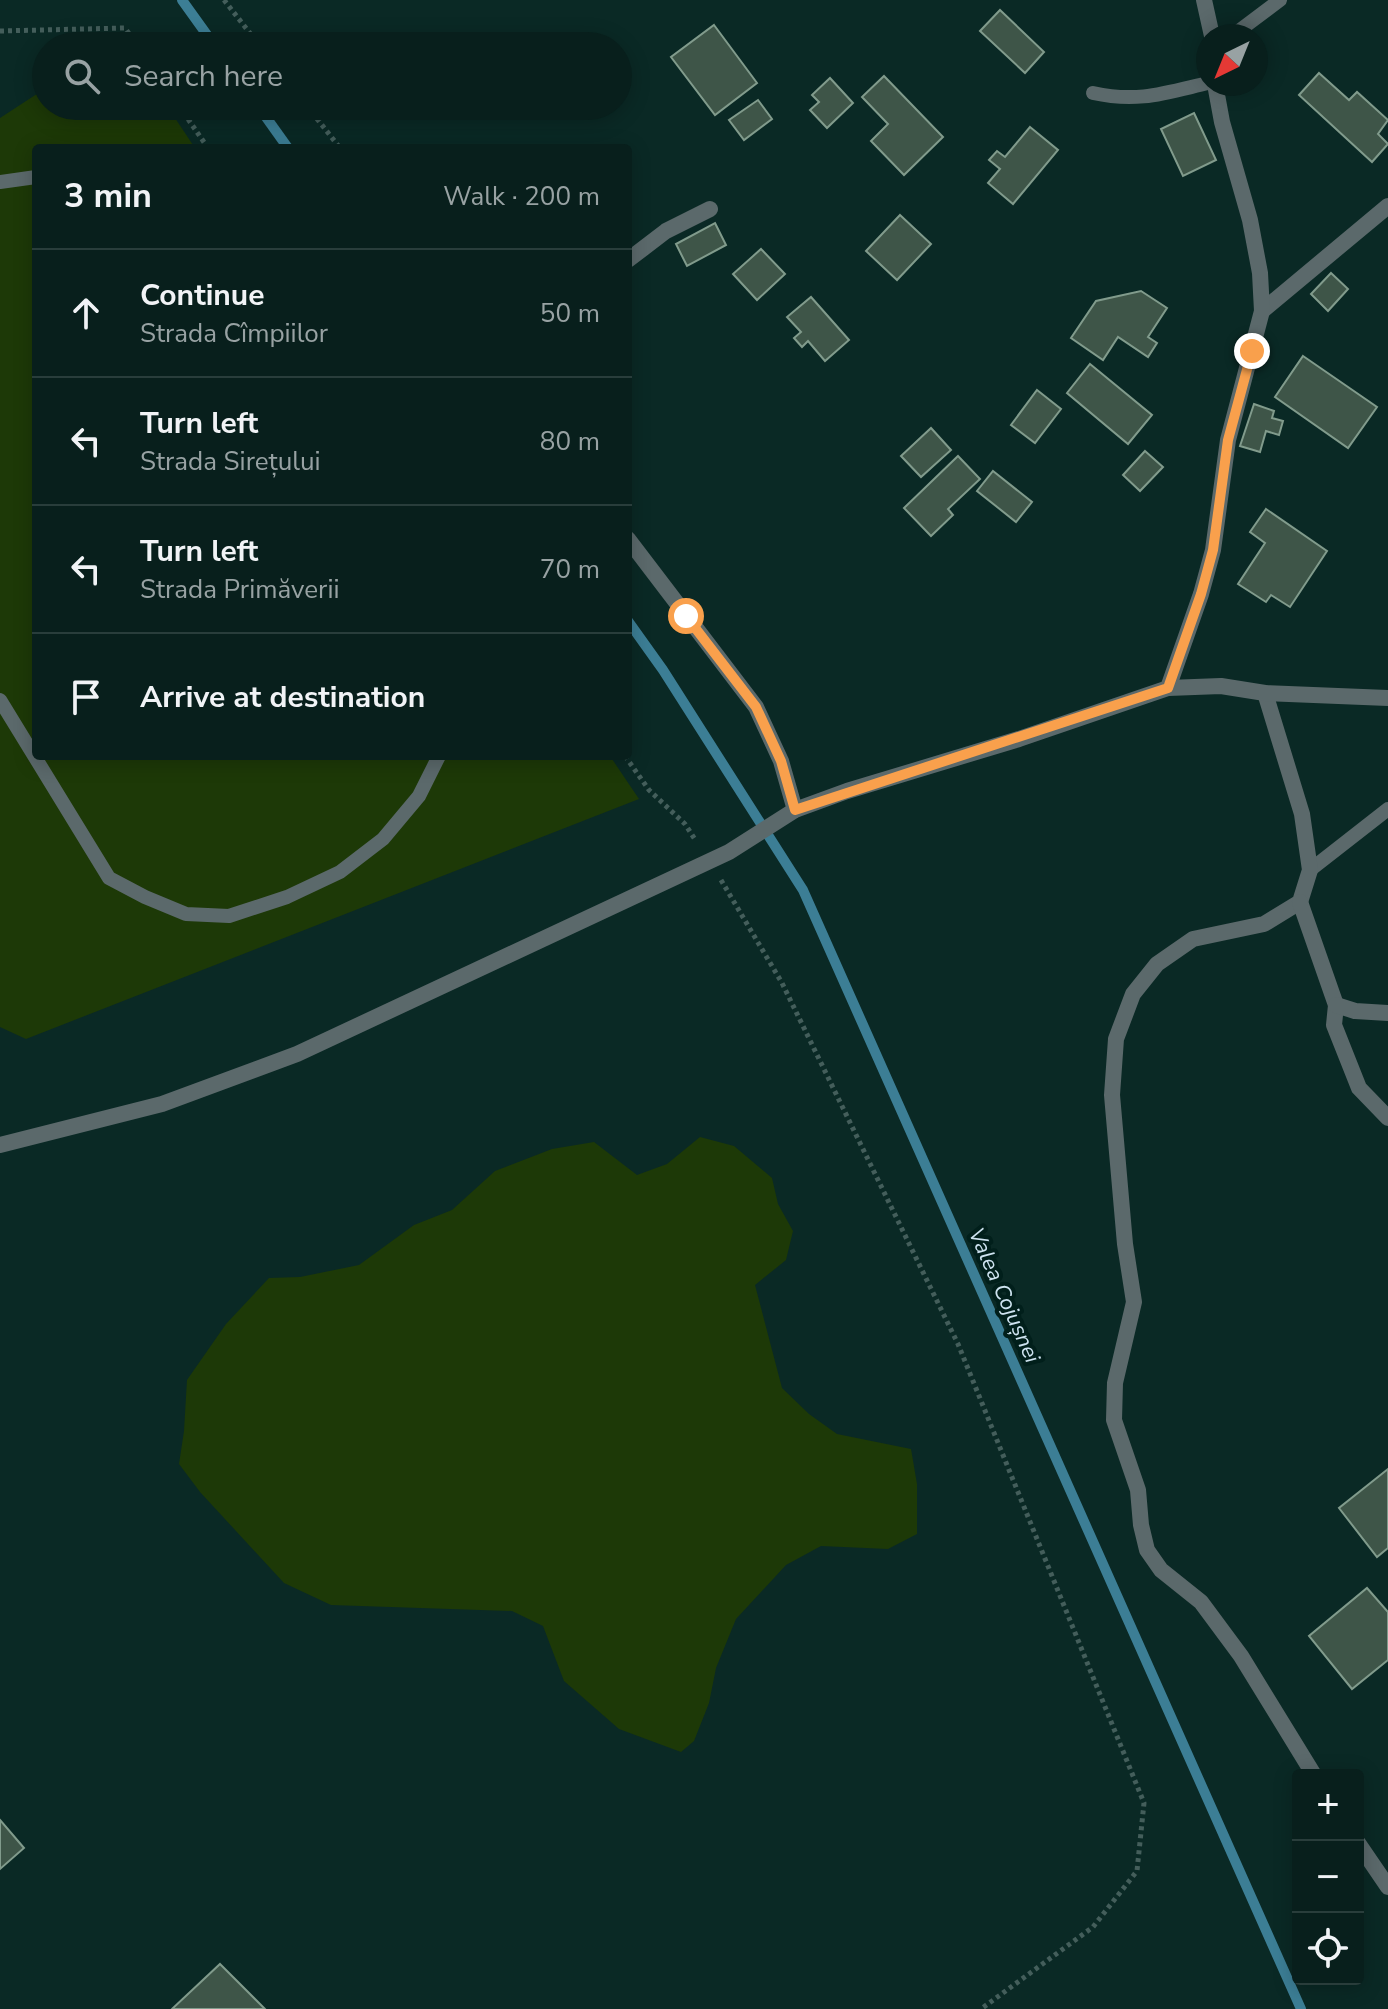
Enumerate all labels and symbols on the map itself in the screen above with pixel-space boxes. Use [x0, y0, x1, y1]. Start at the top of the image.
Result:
north arrow [1196, 24, 1268, 96]
route end [1234, 333, 1270, 369]
route start [668, 598, 704, 634]
water label: Valea Cojușnei [961, 1223, 1048, 1368]

